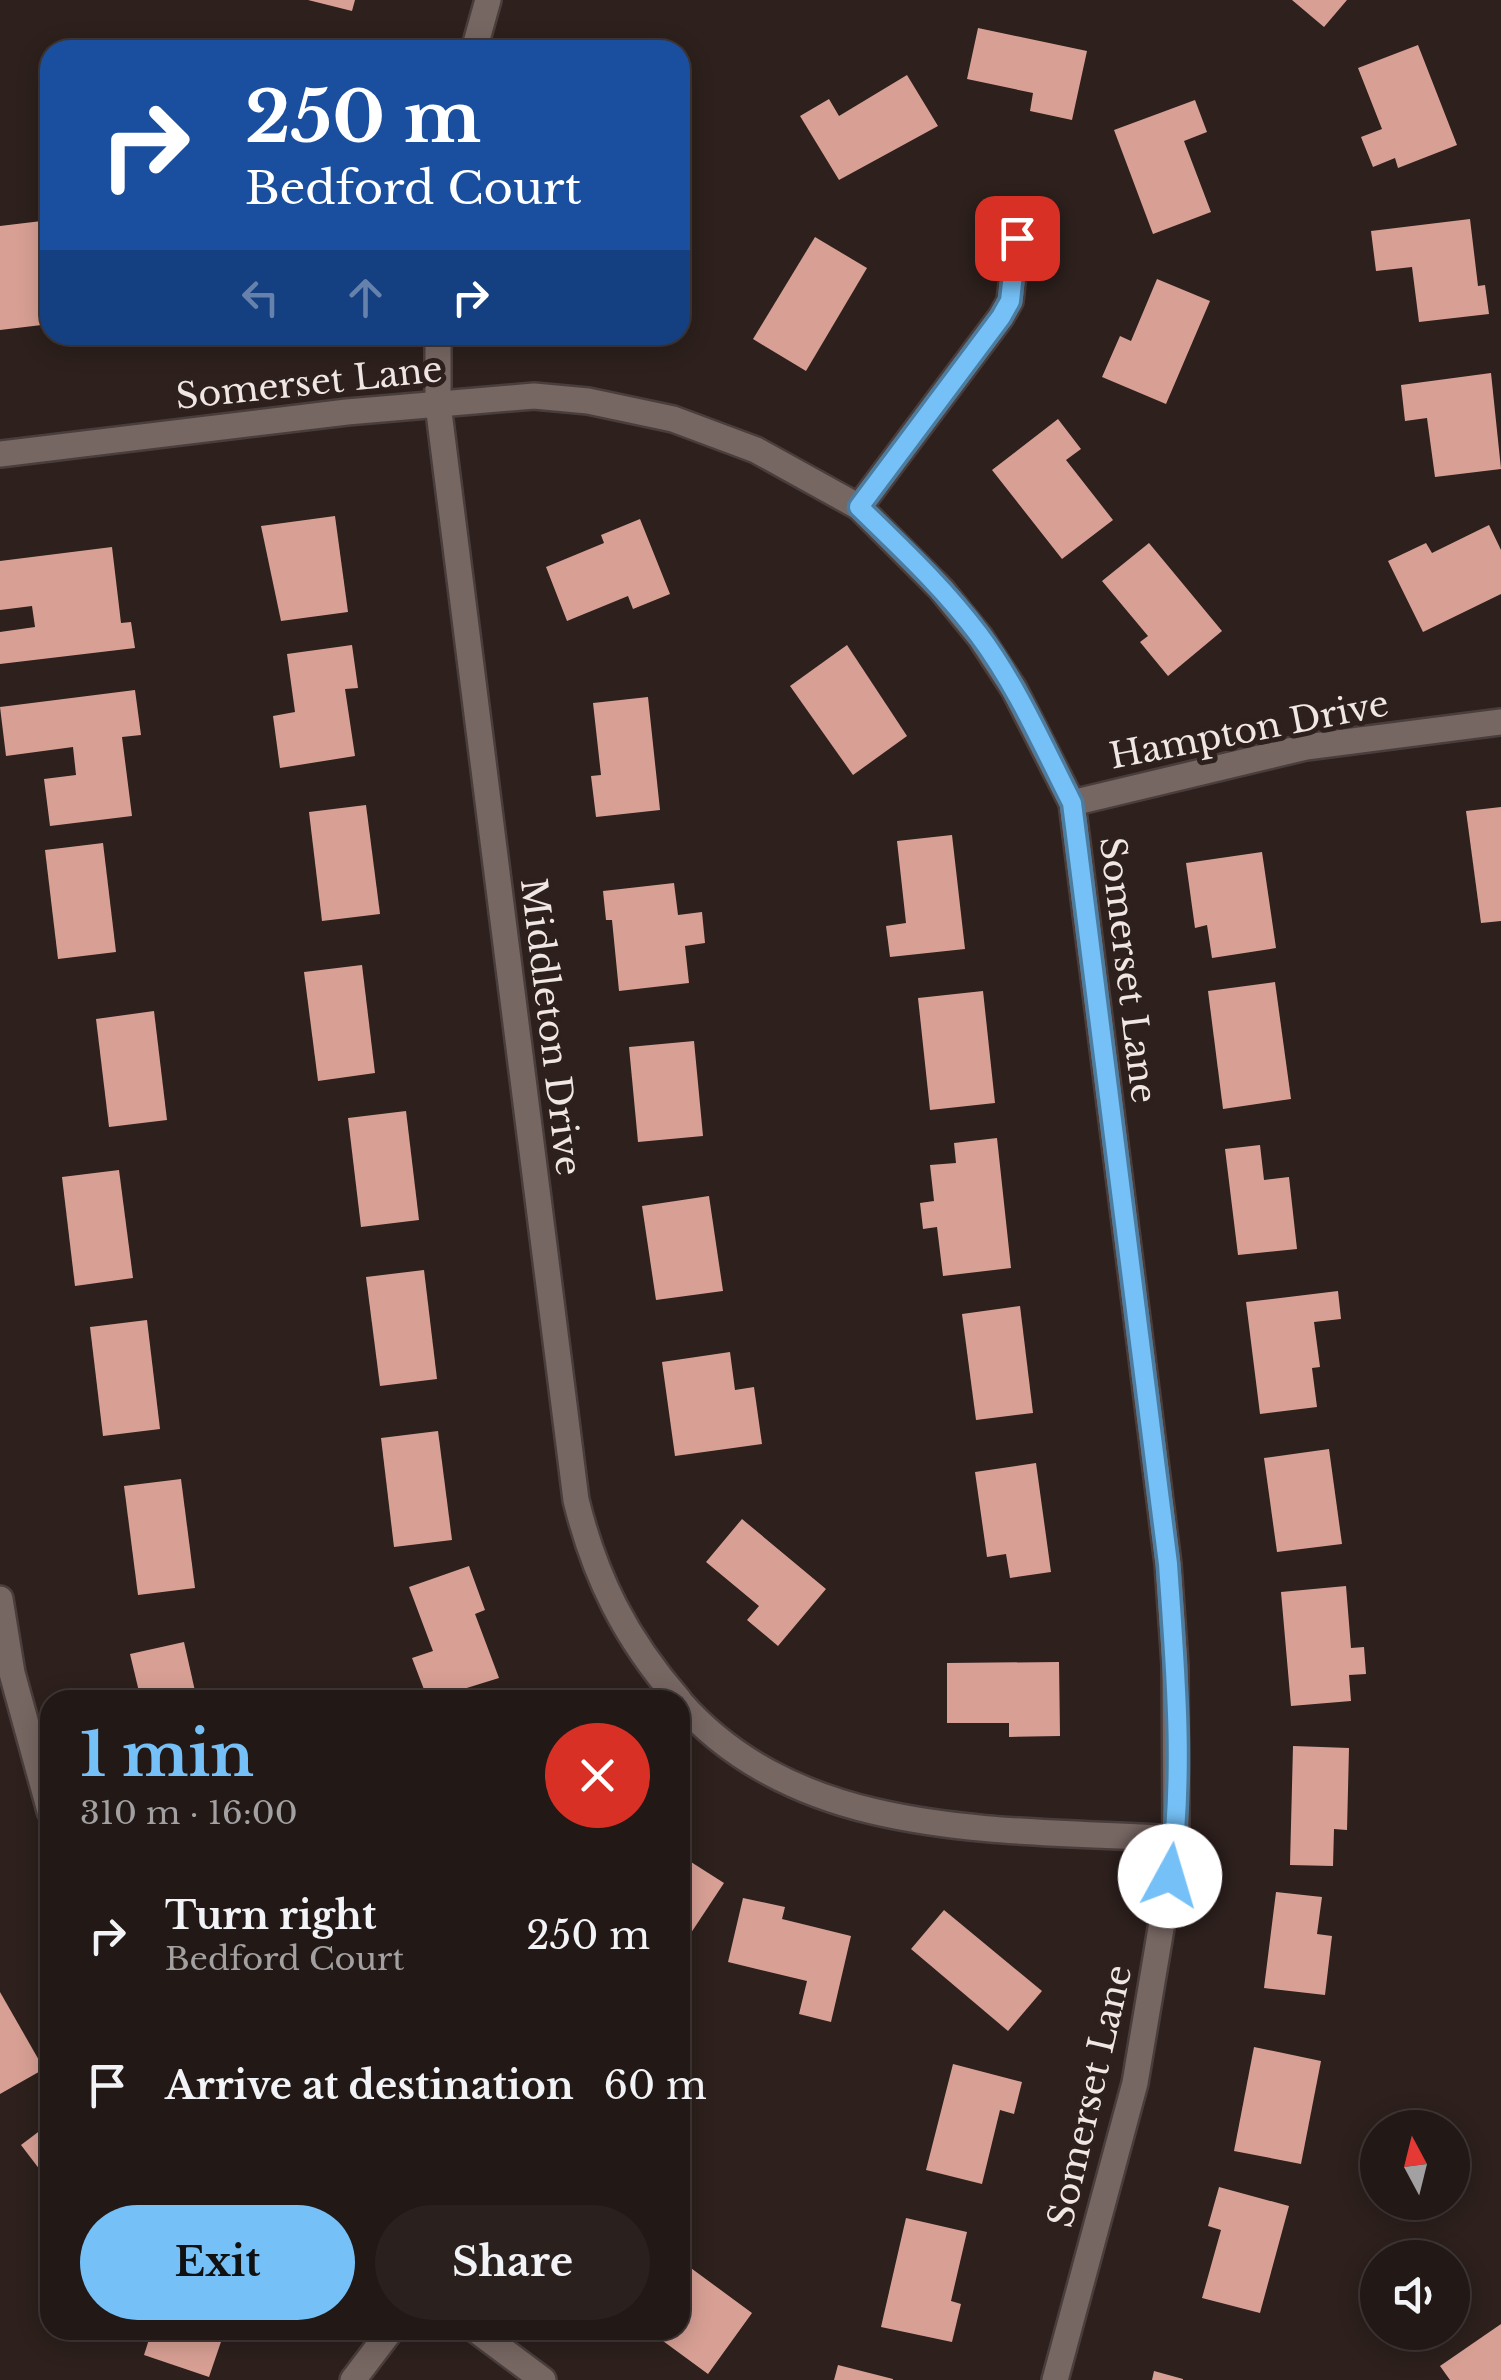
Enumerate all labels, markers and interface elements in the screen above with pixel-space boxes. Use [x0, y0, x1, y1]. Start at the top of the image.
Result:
text: 250 m [245, 74, 481, 161]
icon: right [80, 80, 210, 210]
text: Bedford Court [245, 160, 582, 216]
pin [975, 196, 1060, 281]
icon: arrive [990, 211, 1045, 266]
icon: left [233, 270, 288, 325]
icon: ahead [338, 270, 393, 325]
icon: right [443, 270, 498, 325]
street label: Somerset Lane [173, 347, 444, 418]
street label: Hampton Drive [1106, 681, 1392, 778]
street label: Somerset Lane [1091, 834, 1166, 1106]
street label: Middleton Drive [512, 876, 591, 1178]
text: 1 min [80, 1718, 254, 1792]
button: close [545, 1723, 650, 1828]
text: 310 m · 16:00 [80, 1793, 298, 1833]
position arrow [1118, 1824, 1222, 1928]
text: Turn right [165, 1892, 376, 1939]
icon: right [80, 1908, 135, 1963]
text: 250 m [526, 1912, 650, 1959]
text: Bedford Court [165, 1939, 404, 1979]
street label: Somerset Lane [1038, 1960, 1141, 2231]
icon: arrive [80, 2058, 135, 2113]
text: Arrive at destination [165, 2062, 574, 2109]
text: 60 m [604, 2062, 707, 2109]
north arrow [1360, 2110, 1470, 2220]
map controls [1360, 2110, 1470, 2350]
button: Exit [80, 2205, 355, 2320]
button: Share [375, 2205, 650, 2320]
button: sound [1360, 2240, 1470, 2350]

